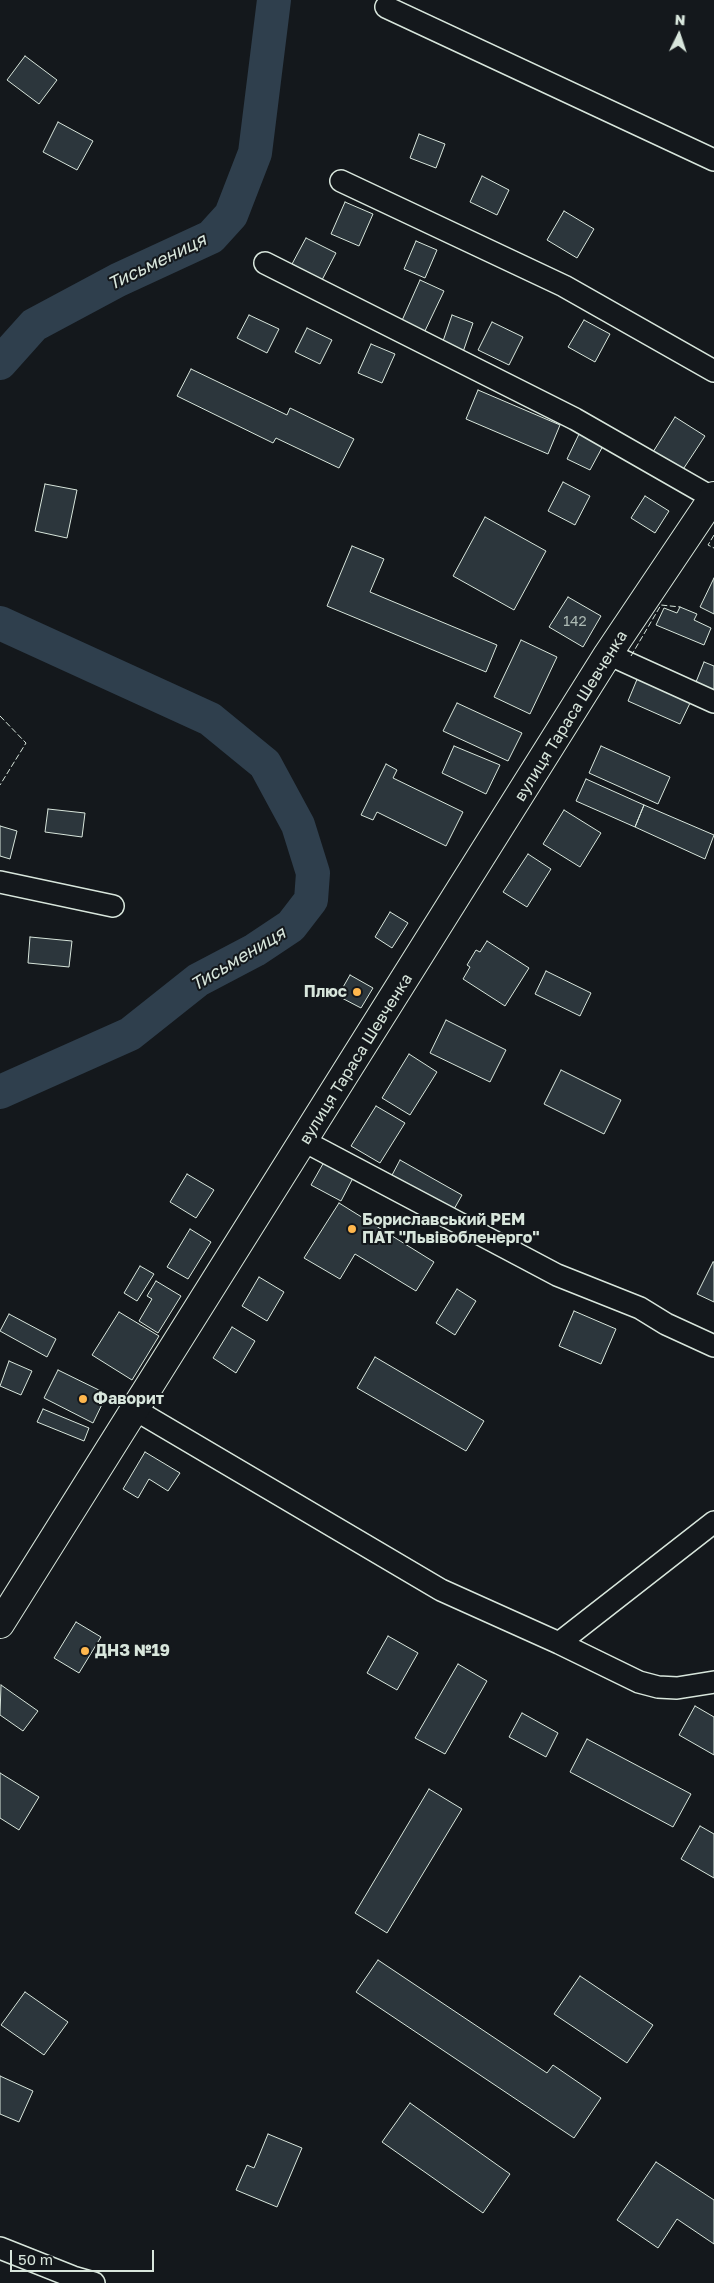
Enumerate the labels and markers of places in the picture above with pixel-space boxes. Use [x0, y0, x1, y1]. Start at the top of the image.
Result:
place label: Плюс [304, 982, 347, 1002]
marker: Плюс [351, 986, 363, 998]
place label: Бориславський РЕМ ПАТ "Львівобленерго" [362, 1210, 540, 1248]
marker: Бориславський РЕМ ПАТ "Львівобленерго" [346, 1223, 358, 1235]
place label: Фаворит [93, 1389, 164, 1409]
marker: Фаворит [77, 1393, 89, 1405]
place label: ДНЗ №19 [95, 1641, 170, 1661]
marker: ДНЗ №19 [79, 1645, 91, 1657]

